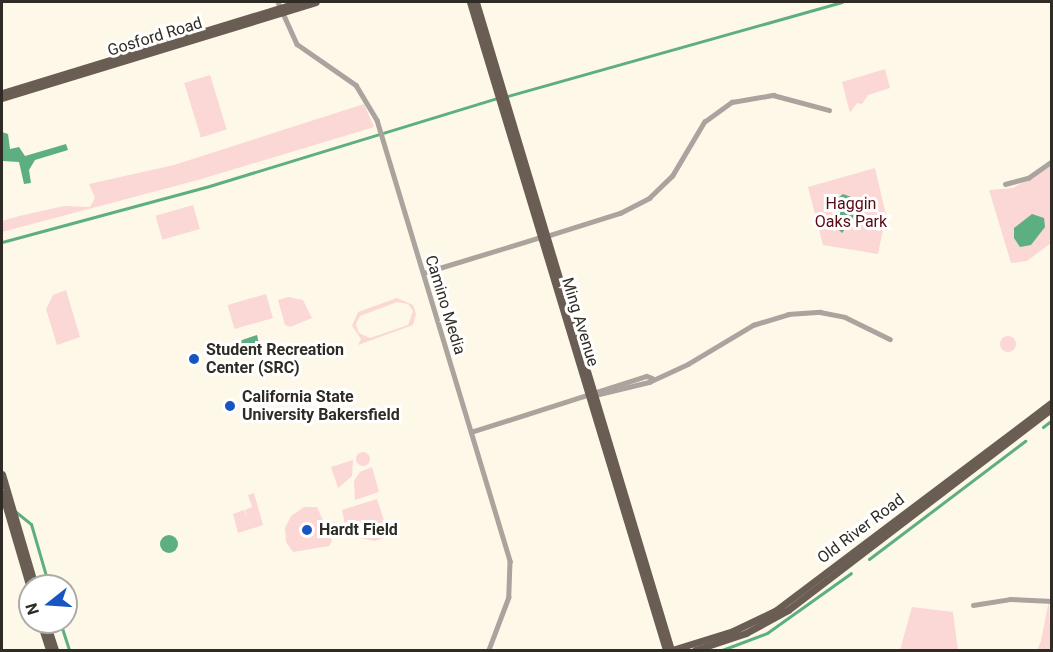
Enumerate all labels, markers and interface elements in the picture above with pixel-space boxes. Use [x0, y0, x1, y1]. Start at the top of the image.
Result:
street label: Gosford Road [105, 14, 205, 60]
park label: Haggin Oaks Park [815, 194, 887, 232]
street label: Camino Media [421, 253, 469, 357]
street label: Ming Avenue [557, 275, 603, 369]
place label: Student Recreation Center (SRC) [206, 340, 344, 378]
marker: Student Recreation Center (SRC) [187, 352, 201, 366]
place label: California State University Bakersfield [242, 387, 400, 425]
marker: California State University Bakersfield [223, 399, 237, 413]
street label: Old River Road [814, 490, 908, 568]
place label: Hardt Field [319, 520, 398, 540]
marker: Hardt Field [300, 523, 314, 537]
north arrow [18, 574, 78, 634]
text: N [21, 601, 43, 617]

